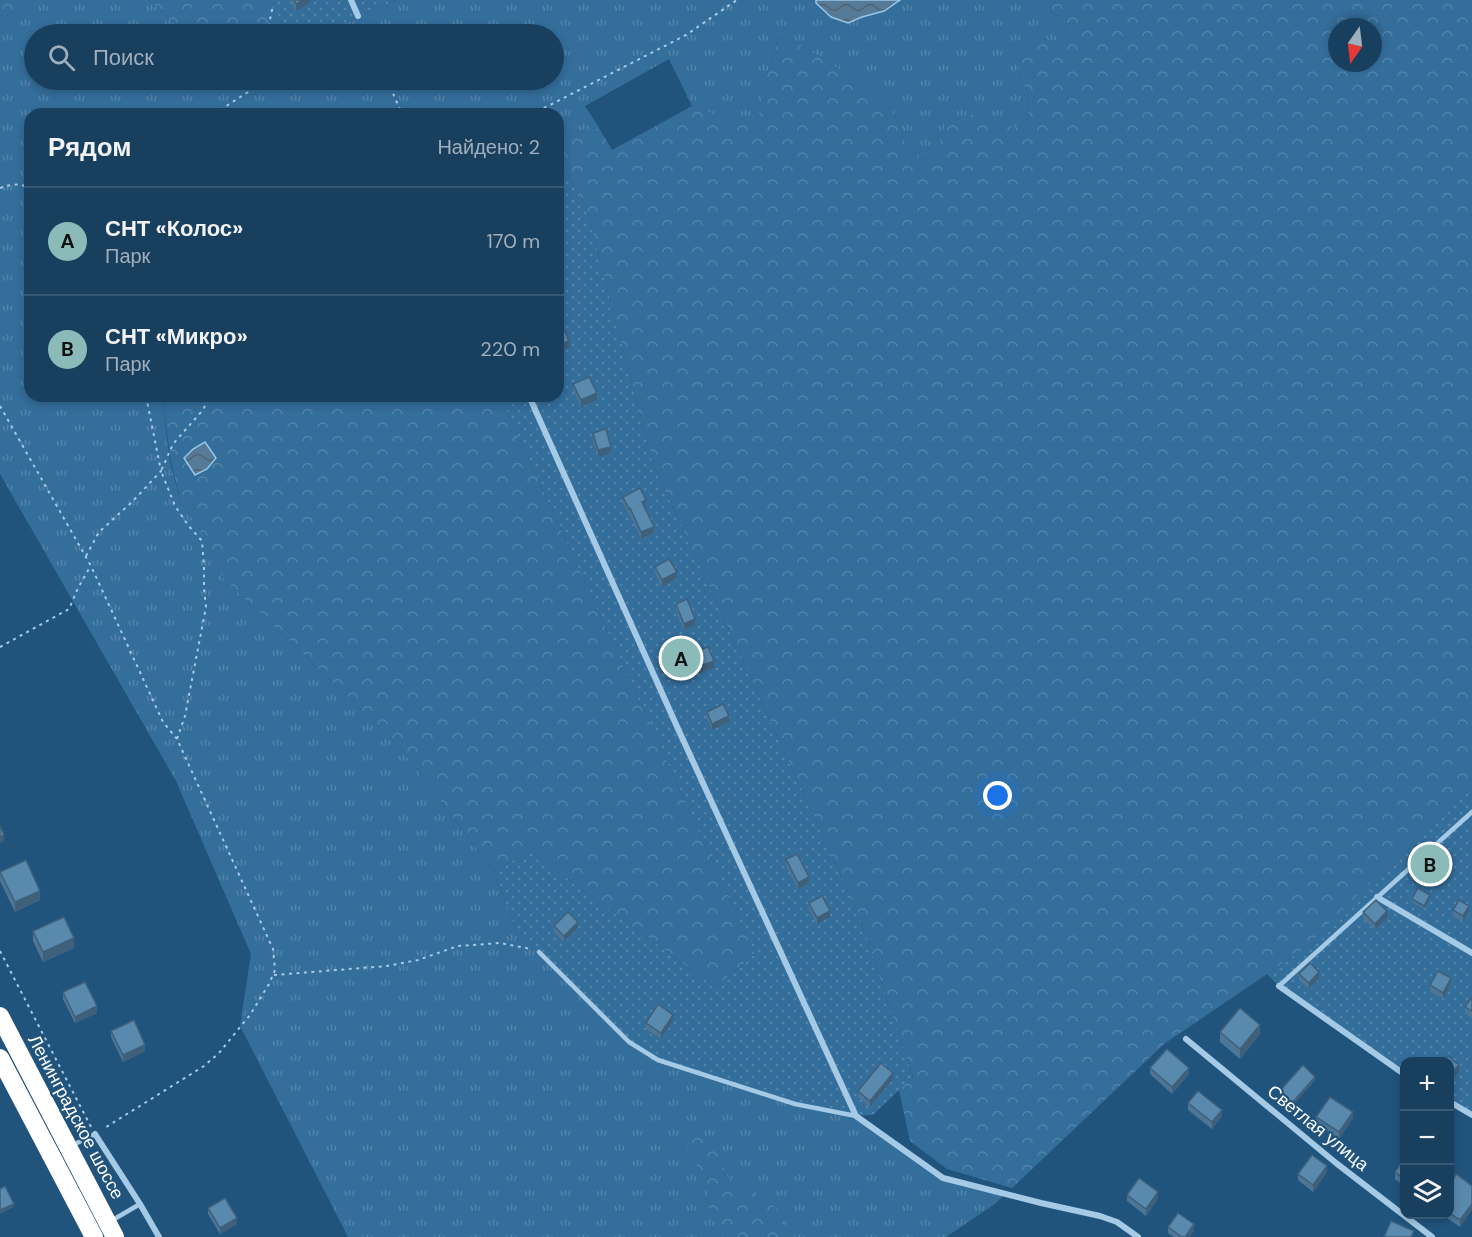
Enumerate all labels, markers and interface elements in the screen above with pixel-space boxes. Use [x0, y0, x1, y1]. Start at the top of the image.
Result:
north arrow [1328, 18, 1382, 72]
search box [24, 24, 564, 90]
icon: search [45, 41, 78, 74]
text: Поиск [93, 43, 154, 72]
text: Рядом [48, 130, 131, 164]
text: Найдено: 2 [437, 134, 540, 160]
text: СНТ «Колос» [105, 214, 243, 243]
text: A [60, 228, 75, 254]
text: 170 m [487, 228, 540, 254]
text: Парк [105, 243, 150, 269]
text: СНТ «Микро» [105, 322, 248, 351]
text: B [61, 336, 74, 362]
text: 220 m [480, 336, 540, 362]
text: Парк [105, 351, 150, 377]
pin: A [662, 636, 700, 680]
your location [983, 781, 1012, 810]
pin: B [1410, 842, 1450, 886]
street label: Ленинградское шоссе [22, 1030, 130, 1204]
map controls [1400, 1057, 1454, 1219]
button: + [1400, 1057, 1454, 1111]
street label: Светлая улица [1262, 1080, 1375, 1177]
button: − [1400, 1111, 1454, 1165]
button: layers [1400, 1165, 1454, 1219]

